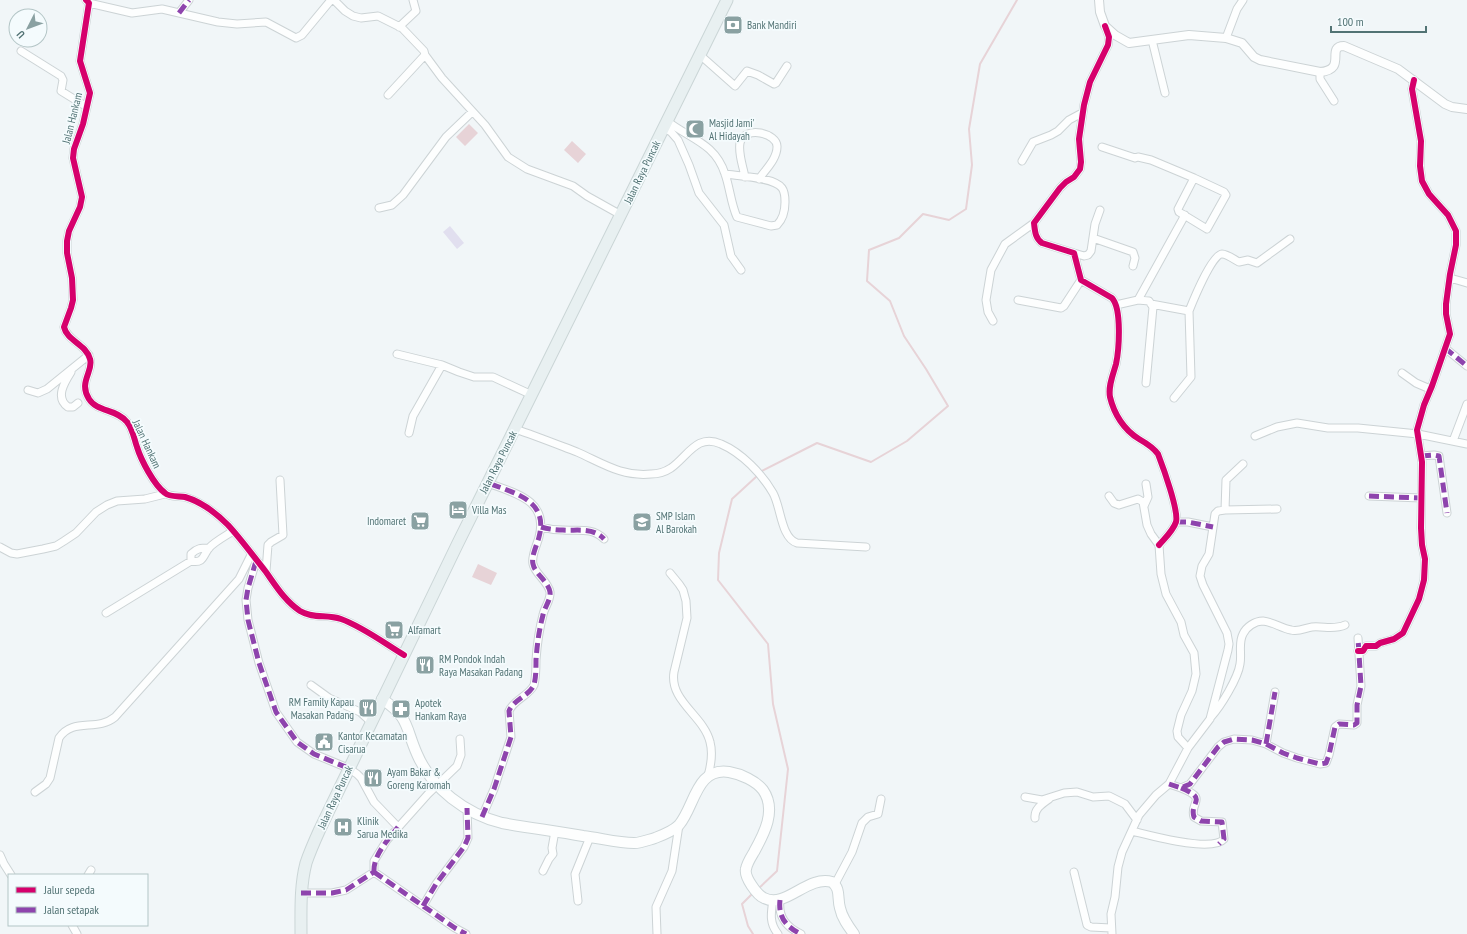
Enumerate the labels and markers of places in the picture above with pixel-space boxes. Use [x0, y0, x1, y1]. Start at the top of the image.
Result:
bank icon: Bank Mandiri [722, 14, 744, 36]
place label: Bank Mandiri [747, 18, 797, 32]
place label: Masjid Jami' Al Hidayah [709, 116, 755, 143]
mosque icon: Masjid Jami' Al Hidayah [684, 118, 706, 140]
hotel icon: Villa Mas [447, 499, 469, 521]
place label: Villa Mas [471, 503, 507, 517]
place label: SMP Islam Al Barokah [656, 509, 697, 536]
supermarket icon: Indomaret [409, 510, 431, 532]
school or university icon: SMP Islam Al Barokah [631, 511, 653, 533]
place label: Indomaret [367, 514, 406, 528]
supermarket icon: Alfamart [383, 619, 405, 641]
place label: Alfamart [408, 623, 441, 637]
place label: RM Pondok Indah Raya Masakan Padang [439, 652, 523, 679]
restaurant icon: RM Pondok Indah Raya Masakan Padang [414, 654, 436, 676]
place label: RM Family Kapau Masakan Padang [289, 695, 354, 722]
place label: Apotek Hankam Raya [415, 696, 467, 723]
restaurant icon: RM Family Kapau Masakan Padang [357, 697, 379, 719]
pharmacy icon: Apotek Hankam Raya [390, 698, 412, 720]
place label: Kantor Kecamatan Cisarua [338, 729, 407, 756]
public building icon: Kantor Kecamatan Cisarua [313, 731, 335, 753]
place label: Ayam Bakar & Goreng Karomah [387, 765, 451, 792]
restaurant icon: Ayam Bakar & Goreng Karomah [362, 767, 384, 789]
place label: Klinik Sarua Medika [357, 814, 408, 841]
hospital icon: Klinik Sarua Medika [332, 816, 354, 838]

